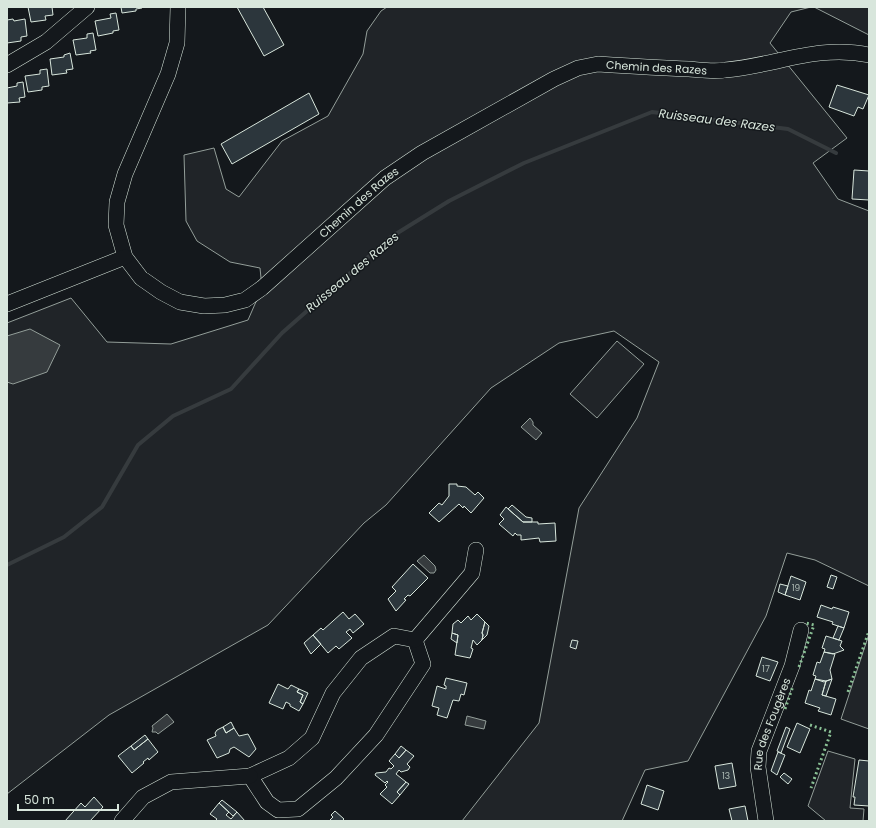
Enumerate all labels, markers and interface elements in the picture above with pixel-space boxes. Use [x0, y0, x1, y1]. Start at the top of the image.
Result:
street label: Chemin des Razes [605, 57, 708, 79]
water label: Ruisseau des Razes [658, 104, 776, 136]
street label: Chemin des Razes [315, 163, 402, 241]
water label: Ruisseau des Razes [302, 228, 402, 316]
house number: 19 [792, 582, 801, 594]
house number: 17 [762, 663, 770, 675]
street label: Rue des Fougères [750, 675, 795, 771]
house number: 13 [722, 770, 730, 782]
scale bar [18, 786, 118, 812]
text: 50 m [24, 791, 55, 808]

